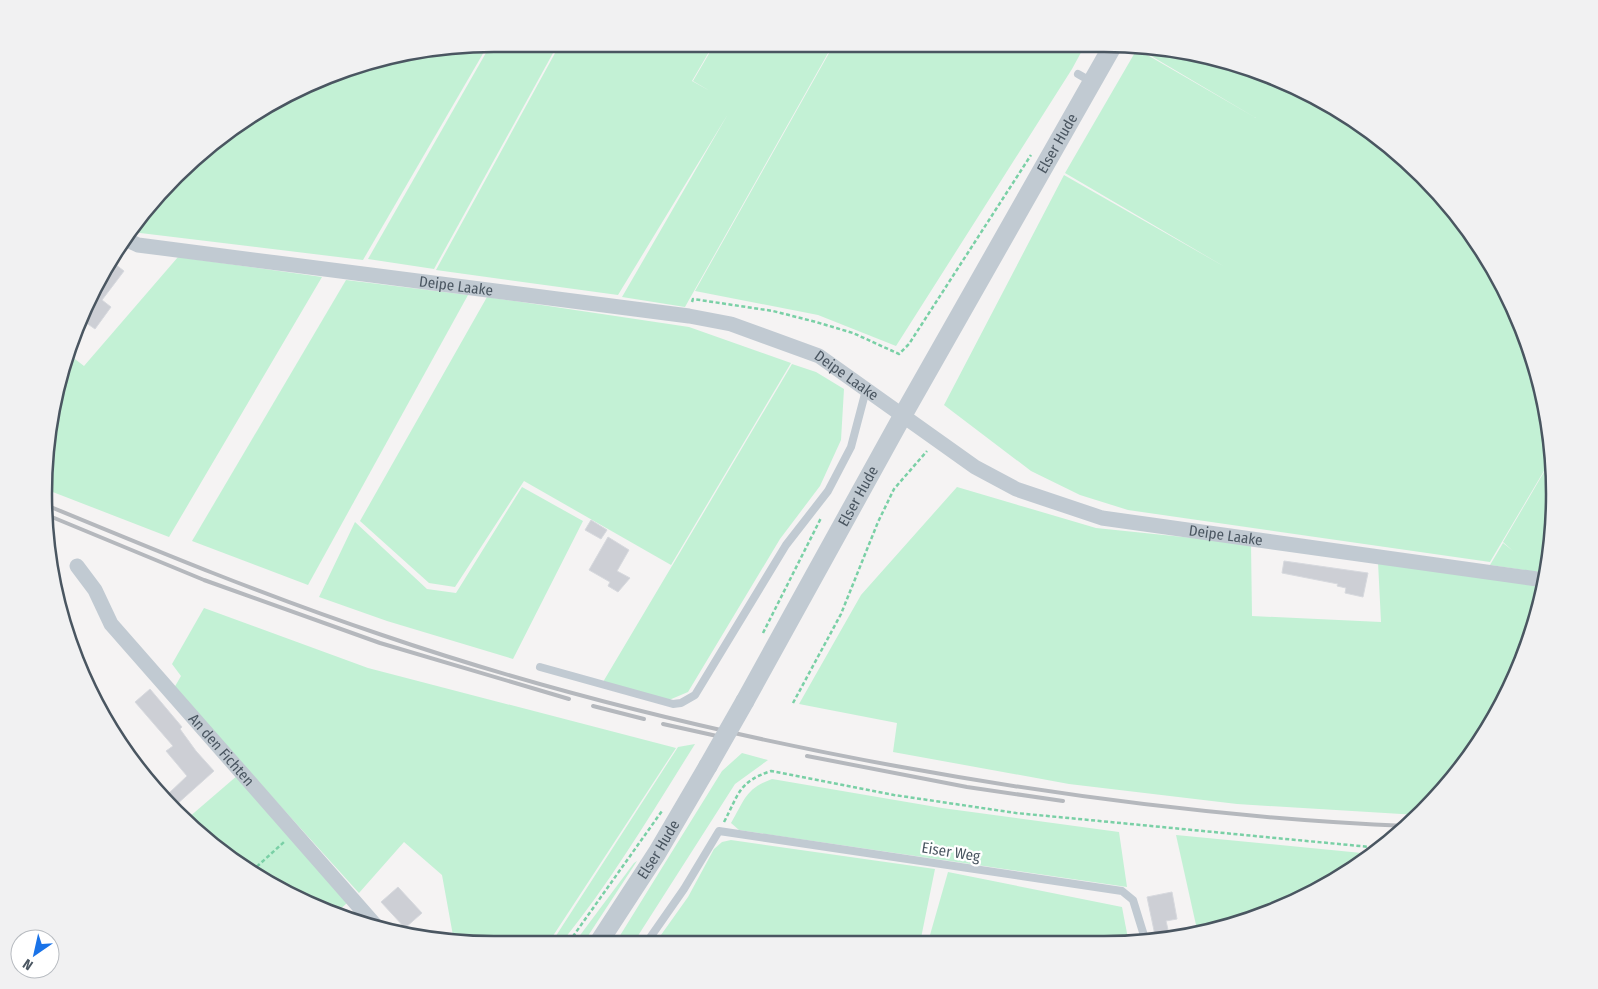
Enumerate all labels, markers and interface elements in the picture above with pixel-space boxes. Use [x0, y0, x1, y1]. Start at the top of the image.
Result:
street label: Elser Hude [1033, 110, 1081, 177]
street label: Deipe Laake [418, 272, 494, 300]
street label: Deipe Laake [811, 347, 882, 404]
street label: Elser Hude [834, 463, 882, 529]
street label: Deipe Laake [1188, 521, 1264, 549]
street label: An den Fichten [185, 710, 258, 790]
street label: Elser Hude [634, 817, 683, 882]
street label: Eiser Weg [920, 839, 982, 865]
north arrow [10, 929, 60, 979]
text: N [20, 955, 36, 974]

